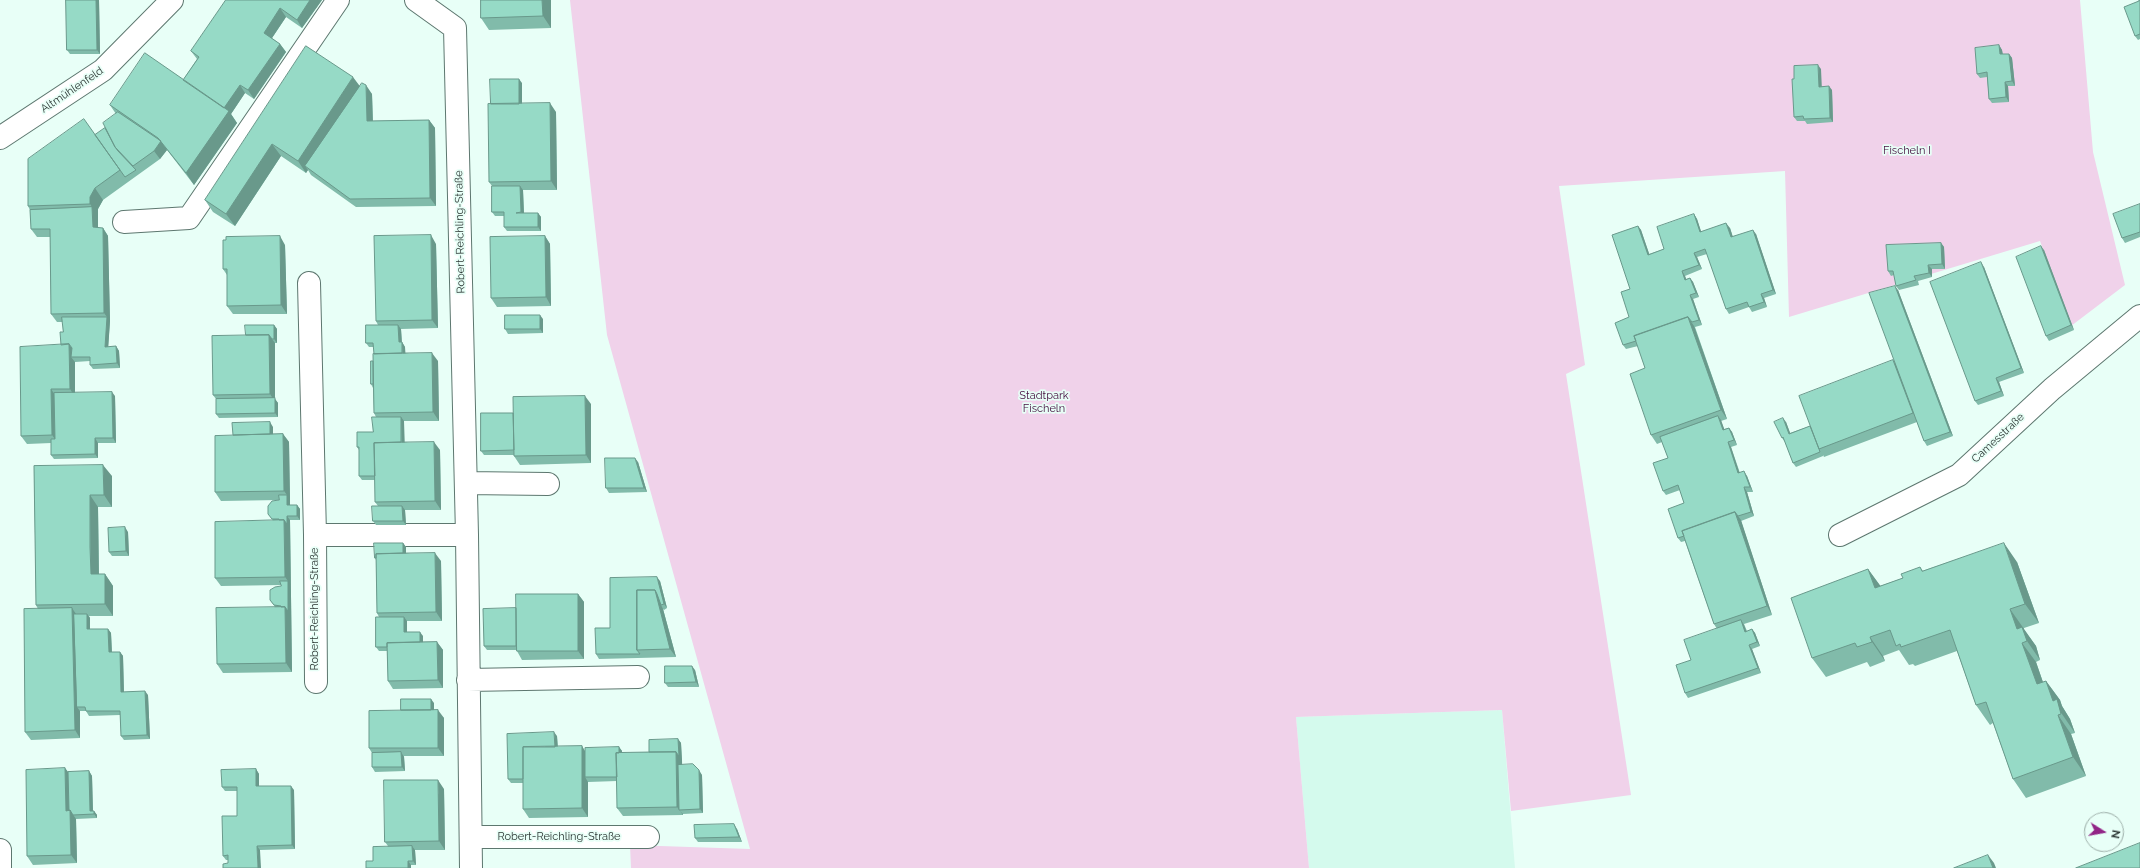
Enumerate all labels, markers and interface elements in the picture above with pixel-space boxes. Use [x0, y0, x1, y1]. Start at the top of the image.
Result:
street label: Altmühlenfeld [38, 64, 106, 116]
park label: Fischeln I [1883, 144, 1931, 158]
street label: Robert-Reichling-Straße [452, 170, 468, 294]
park label: Stadtpark Fischeln [1019, 389, 1069, 415]
street label: Camesstraße [1969, 410, 2027, 466]
street label: Robert-Reichling-Straße [308, 547, 322, 671]
north arrow [2084, 812, 2124, 852]
text: N [2108, 829, 2122, 840]
street label: Robert-Reichling-Straße [497, 830, 621, 844]

